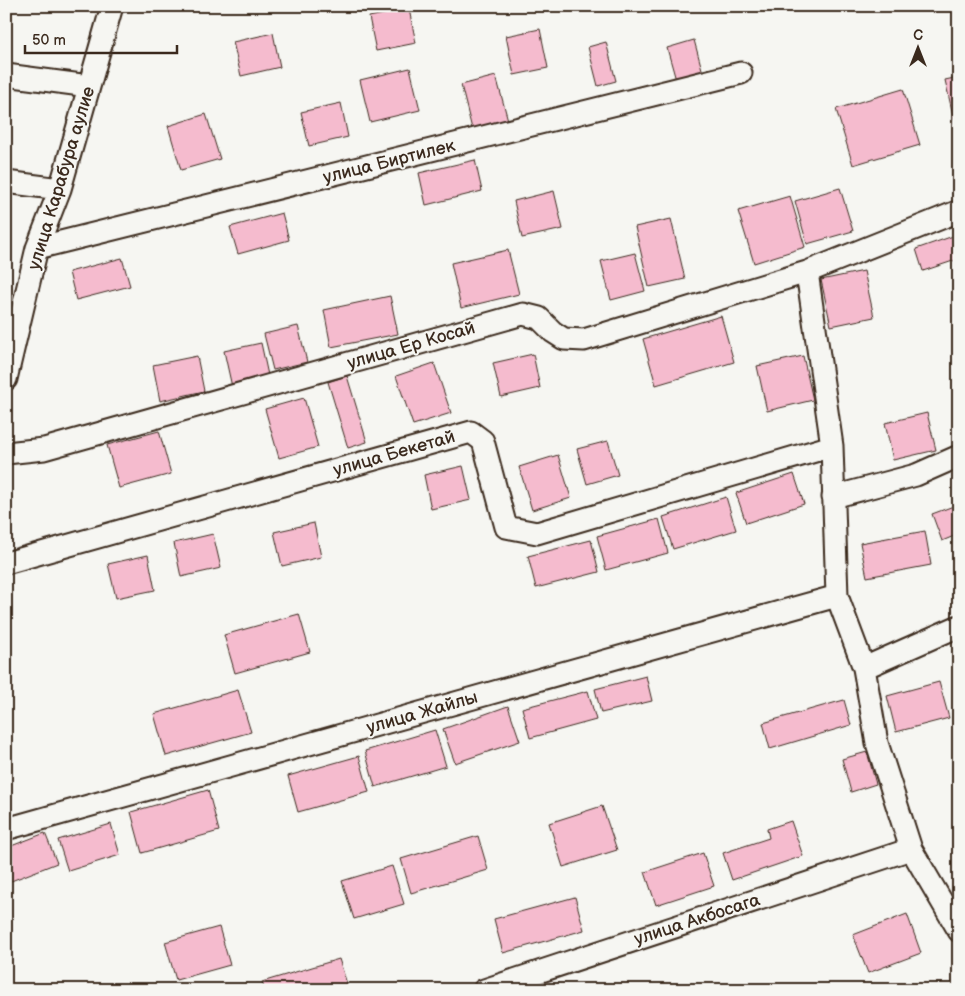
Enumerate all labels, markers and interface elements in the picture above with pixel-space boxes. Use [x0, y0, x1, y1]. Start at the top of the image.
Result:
scale bar [25, 22, 178, 54]
north arrow [892, 22, 942, 72]
text: С [913, 27, 923, 44]
text: 50 m [32, 31, 66, 50]
street label: улица Карабура аулие [24, 84, 99, 272]
street label: улица Биртилек [321, 135, 458, 188]
street label: улица Ер Косай [345, 317, 478, 374]
street label: улица Бекетай [331, 426, 457, 481]
street label: улица Жайлы [364, 687, 480, 738]
street label: улица Акбосага [632, 889, 763, 950]

